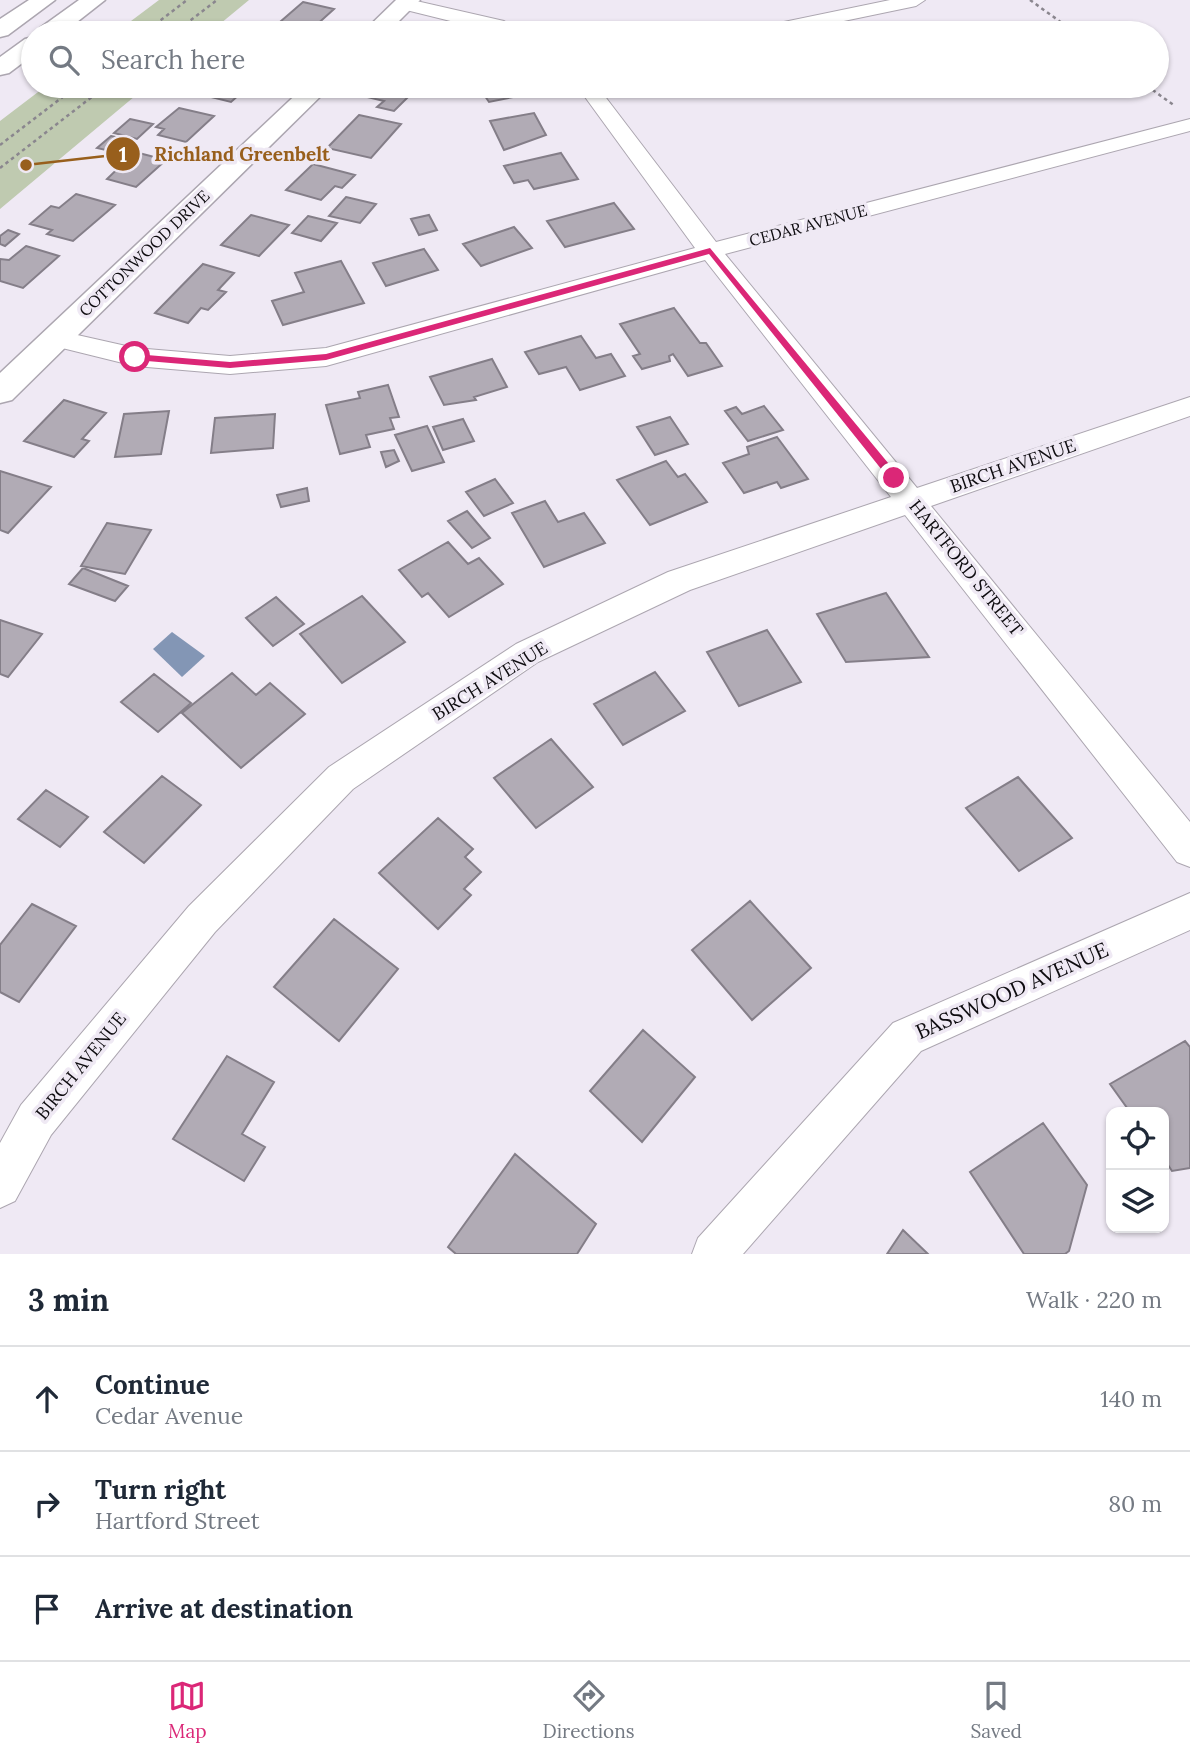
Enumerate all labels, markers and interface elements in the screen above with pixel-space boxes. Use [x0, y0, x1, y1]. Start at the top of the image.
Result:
search box [21, 21, 1169, 98]
icon: search [45, 41, 83, 79]
text: Search here [101, 43, 245, 76]
callout: Richland Greenbelt [105, 134, 344, 174]
text: 1 [119, 141, 127, 168]
text: Richland Greenbelt [154, 142, 331, 166]
street label: COTTONWOOD DRIVE [75, 185, 213, 320]
street label: CEDAR AVENUE [747, 200, 869, 250]
route start [119, 341, 150, 372]
street label: BIRCH AVENUE [947, 433, 1079, 498]
route end [878, 462, 909, 493]
street label: HARTFORD STREET [904, 495, 1029, 641]
street label: BIRCH AVENUE [428, 636, 552, 725]
street label: BASSWOOD AVENUE [911, 936, 1112, 1045]
street label: BIRCH AVENUE [30, 1007, 131, 1124]
map controls [1106, 1107, 1169, 1233]
button: locate [1106, 1107, 1169, 1170]
button: layers [1106, 1170, 1169, 1233]
text: 3 min [28, 1281, 109, 1319]
text: Walk · 220 m [1026, 1285, 1162, 1314]
text: Continue [95, 1368, 210, 1401]
icon: ahead [28, 1380, 66, 1418]
text: 140 m [1100, 1384, 1162, 1413]
text: Cedar Avenue [95, 1401, 243, 1430]
text: Turn right [95, 1473, 226, 1506]
icon: right [28, 1485, 66, 1523]
text: 80 m [1108, 1489, 1162, 1518]
text: Hartford Street [95, 1506, 260, 1535]
icon: arrive [28, 1590, 66, 1628]
text: Arrive at destination [95, 1592, 353, 1625]
tab: Map [168, 1677, 207, 1743]
tab: Directions [543, 1677, 635, 1743]
tab: Saved [971, 1677, 1022, 1743]

